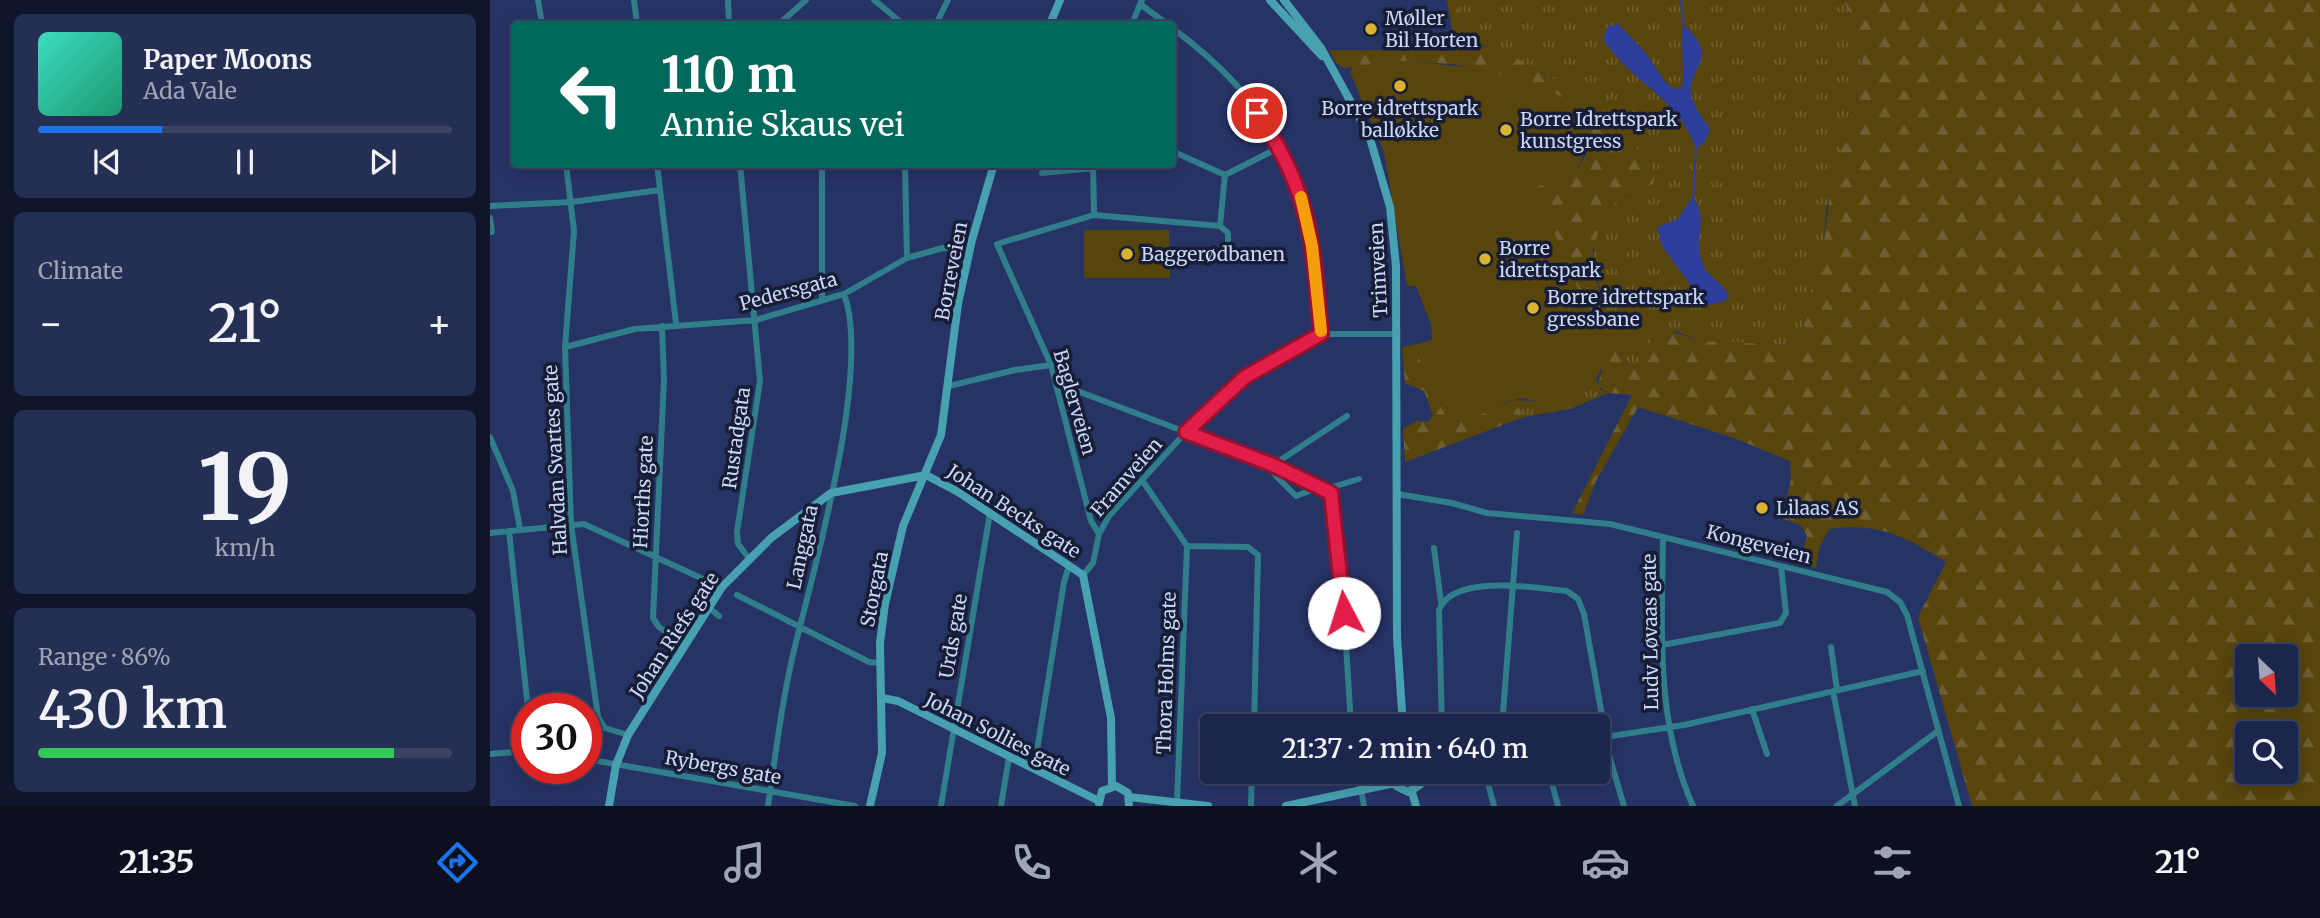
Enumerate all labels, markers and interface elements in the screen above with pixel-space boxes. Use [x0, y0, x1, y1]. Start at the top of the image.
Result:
place label: Møller Bil Horten [1385, 6, 1479, 52]
marker: Møller Bil Horten [1363, 21, 1379, 37]
text: Paper Moons [143, 43, 312, 76]
text: 110 m [661, 44, 796, 105]
icon: left [546, 49, 637, 140]
text: Ada Vale [143, 76, 237, 105]
marker: Borre idrettspark balløkke [1392, 78, 1408, 94]
pin [1227, 83, 1287, 143]
icon: arrive [1238, 94, 1276, 132]
place label: Borre idrettspark balløkke [1321, 96, 1479, 142]
text: Annie Skaus vei [661, 105, 905, 145]
place label: Borre Idrettspark kunstgress [1520, 107, 1678, 153]
marker: Borre Idrettspark kunstgress [1498, 122, 1514, 138]
icon: previous [88, 143, 126, 181]
icon: pause [226, 143, 264, 181]
icon: next [364, 143, 402, 181]
street label: Borreveien [930, 219, 972, 322]
street label: Trimveien [1363, 221, 1392, 318]
place label: Borre idrettspark [1499, 236, 1601, 282]
place label: Baggerødbanen [1141, 242, 1285, 266]
marker: Baggerødbanen [1119, 246, 1135, 262]
marker: Borre idrettspark [1477, 251, 1493, 267]
text: Climate [38, 256, 123, 285]
street label: Pedersgata [736, 266, 840, 316]
place label: Borre idrettspark gressbane [1547, 285, 1704, 331]
text: 21° [208, 291, 282, 356]
text: − [38, 300, 63, 347]
text: + [427, 300, 452, 347]
marker: Borre idrettspark gressbane [1525, 300, 1541, 316]
street label: Baglerveien [1048, 346, 1102, 458]
street label: Halvdan Svartes gate [538, 364, 572, 556]
street label: Rustadgata [717, 386, 755, 490]
text: 19 [198, 430, 292, 545]
street label: Framveien [1085, 432, 1167, 522]
street label: Hiorths gate [628, 435, 658, 549]
street label: Johan Becks gate [942, 458, 1085, 563]
place label: Lilaas AS [1776, 496, 1859, 520]
marker: Lilaas AS [1754, 500, 1770, 516]
street label: Langgata [781, 503, 823, 591]
street label: Kongeveien [1704, 519, 1814, 569]
text: km/h [215, 533, 275, 562]
street label: Storgata [855, 549, 893, 629]
street label: Ludv Løvaas gate [1637, 553, 1663, 711]
street label: Johan Riefs gate [624, 567, 724, 704]
position arrow [1307, 576, 1381, 650]
street label: Thora Holms gate [1151, 591, 1181, 755]
street label: Urds gate [934, 592, 972, 680]
text: Range · 86% [38, 642, 171, 671]
north arrow [2235, 644, 2298, 707]
map controls [2235, 644, 2298, 784]
text: 430 km [38, 677, 227, 742]
street label: Johan Sollies gate [920, 687, 1075, 781]
speed limit sign: 30 [511, 693, 602, 784]
button: search [2235, 721, 2298, 784]
text: 21:37 · 2 min · 640 m [1282, 732, 1528, 765]
street label: Rybergs gate [663, 745, 783, 789]
icon: directions [433, 838, 482, 887]
icon: music [720, 838, 769, 887]
icon: phone [1007, 838, 1056, 887]
icon: climate [1294, 838, 1343, 887]
icon: car [1581, 838, 1630, 887]
icon: filters [1868, 838, 1917, 887]
text: 21:35 [119, 842, 195, 882]
text: 21° [2155, 842, 2201, 882]

